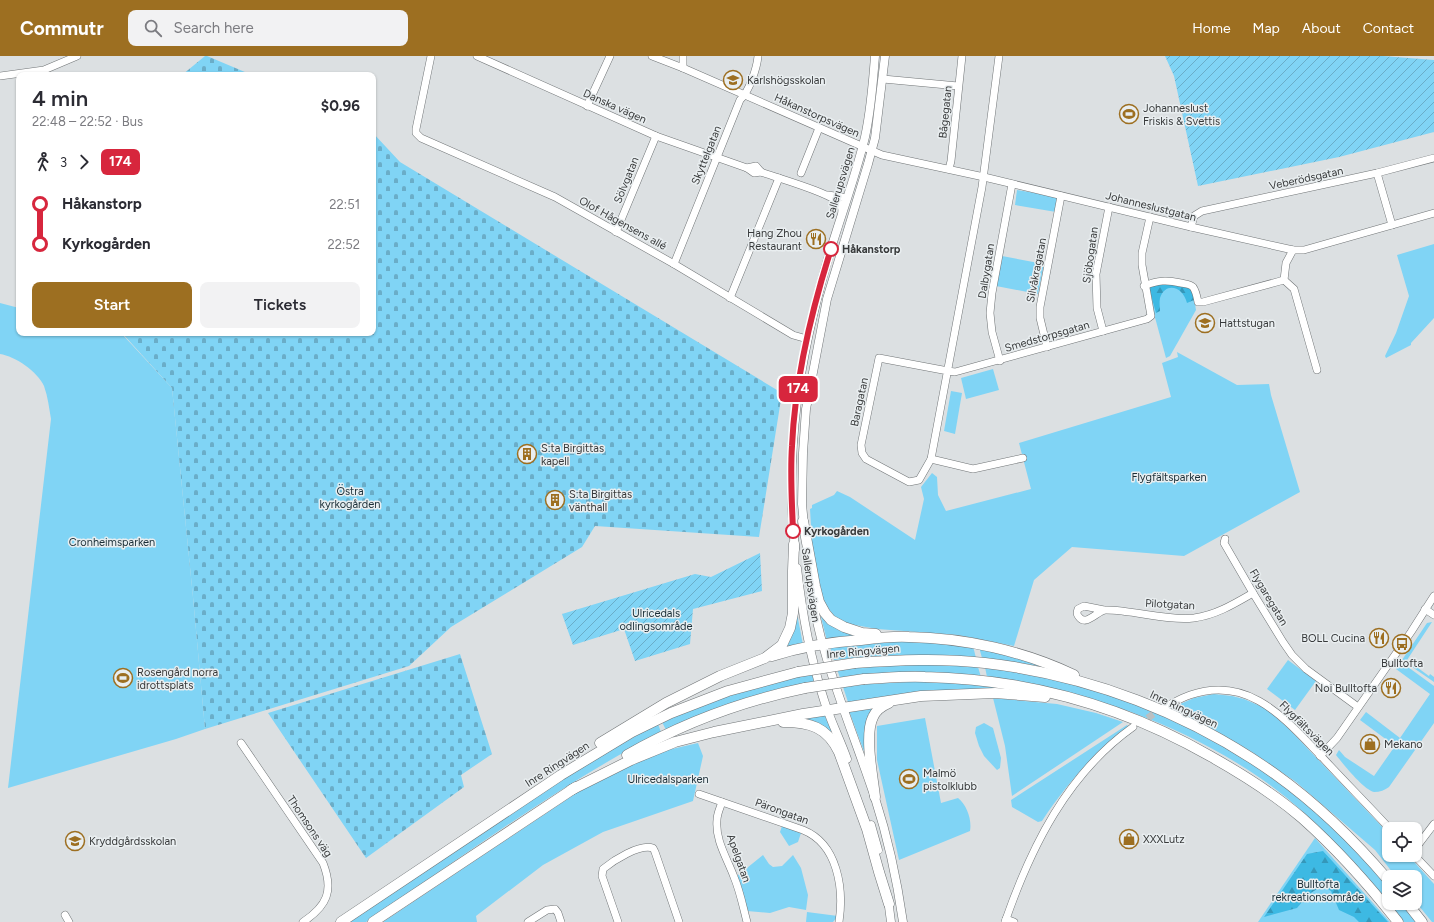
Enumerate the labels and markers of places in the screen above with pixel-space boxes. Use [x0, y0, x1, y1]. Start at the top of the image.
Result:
school or university icon: Karlshögsskolan [722, 69, 744, 91]
place label: Karlshögsskolan [747, 74, 825, 87]
place label: Johanneslust Friskis & Svettis [1143, 102, 1220, 128]
sports icon: Johanneslust Friskis & Svettis [1118, 103, 1140, 125]
place label: Hang Zhou Restaurant [747, 227, 802, 253]
restaurant icon: Hang Zhou Restaurant [805, 228, 827, 250]
marker: Håkanstorp [823, 241, 839, 257]
place label: Håkanstorp [842, 243, 901, 256]
school or university icon: Hattstugan [1194, 312, 1216, 334]
place label: Hattstugan [1219, 317, 1275, 330]
place label: S:ta Birgittas kapell [541, 442, 604, 468]
building icon: S:ta Birgittas kapell [516, 443, 538, 465]
place label: S:ta Birgittas vänthall [569, 488, 632, 514]
building icon: S:ta Birgittas vänthall [544, 489, 566, 511]
marker: Kyrkogården [785, 523, 801, 539]
place label: Kyrkogården [804, 525, 869, 538]
restaurant icon: BOLL Cucina [1368, 627, 1390, 649]
place label: BOLL Cucina [1301, 632, 1365, 645]
bus stop icon: Bulltofta [1391, 633, 1413, 655]
place label: Bulltofta [1381, 657, 1423, 670]
place label: Rosengård norra idrottsplats [137, 666, 218, 692]
sports icon: Rosengård norra idrottsplats [112, 667, 134, 689]
restaurant icon: Noi Bulltofta [1380, 677, 1402, 699]
place label: Noi Bulltofta [1315, 682, 1377, 695]
shop icon: Mekano [1359, 733, 1381, 755]
place label: Mekano [1384, 738, 1423, 751]
place label: Malmö pistolklubb [923, 767, 977, 793]
sports icon: Malmö pistolklubb [898, 768, 920, 790]
shop icon: XXXLutz [1118, 828, 1140, 850]
school or university icon: Kryddgårdsskolan [64, 830, 86, 852]
place label: XXXLutz [1143, 833, 1185, 846]
place label: Kryddgårdsskolan [89, 835, 176, 848]

